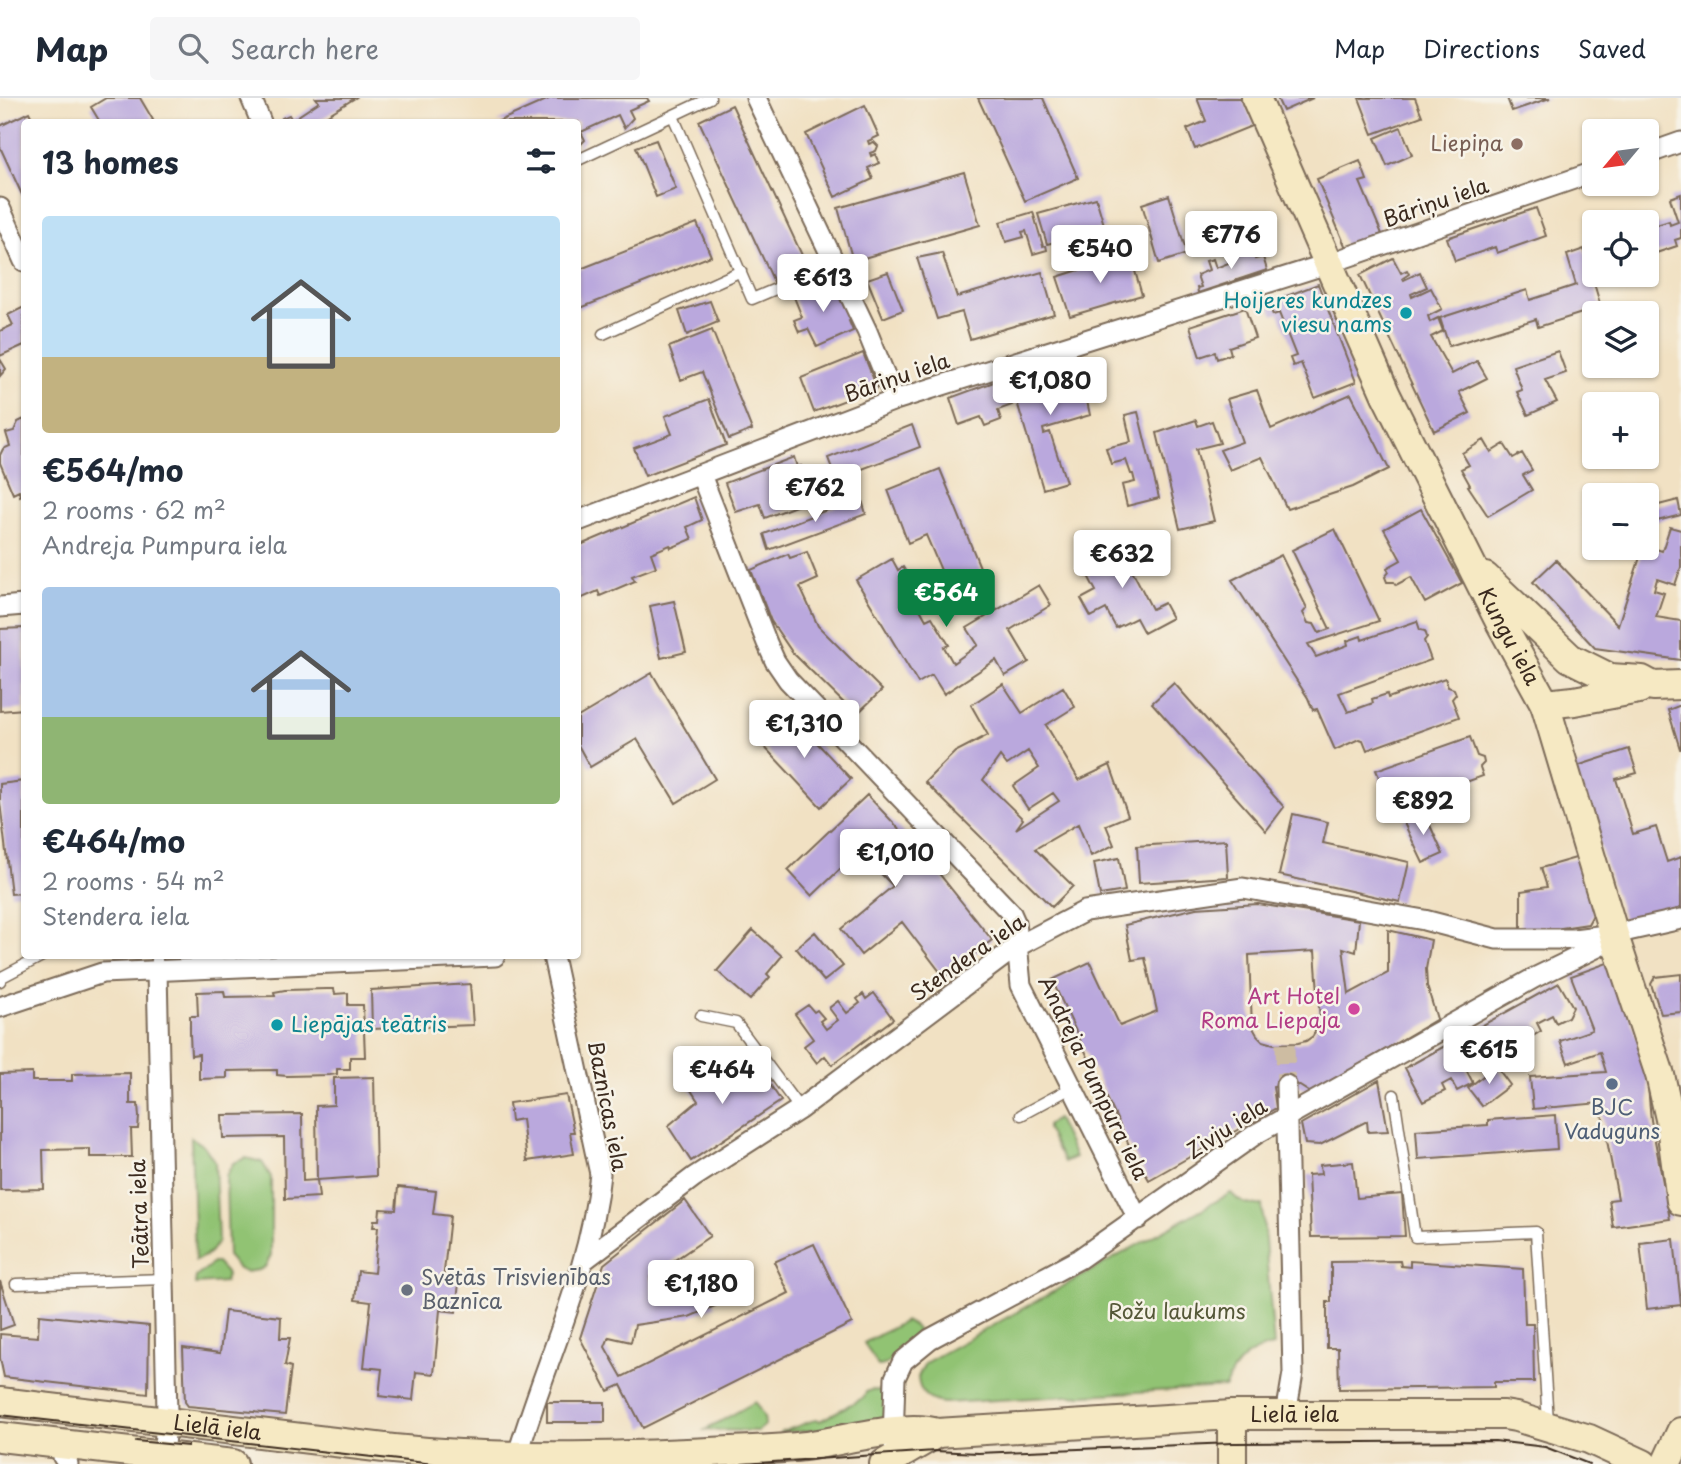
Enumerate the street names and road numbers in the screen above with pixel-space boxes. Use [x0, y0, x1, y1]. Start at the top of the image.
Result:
street label: Bāriņu iela [1378, 168, 1492, 234]
street label: Bāriņu iela [839, 343, 953, 409]
street label: Kungu iela [1471, 581, 1550, 690]
street label: Stendera iela [903, 905, 1031, 1008]
street label: Andreja Pumpura iela [1031, 970, 1158, 1185]
street label: Baznīcas iela [581, 1038, 637, 1174]
street label: Zivju iela [1179, 1089, 1273, 1166]
street label: Teātra iela [120, 1158, 156, 1269]
street label: Lielā iela [1250, 1397, 1339, 1429]
street label: Lielā iela [172, 1405, 264, 1447]

